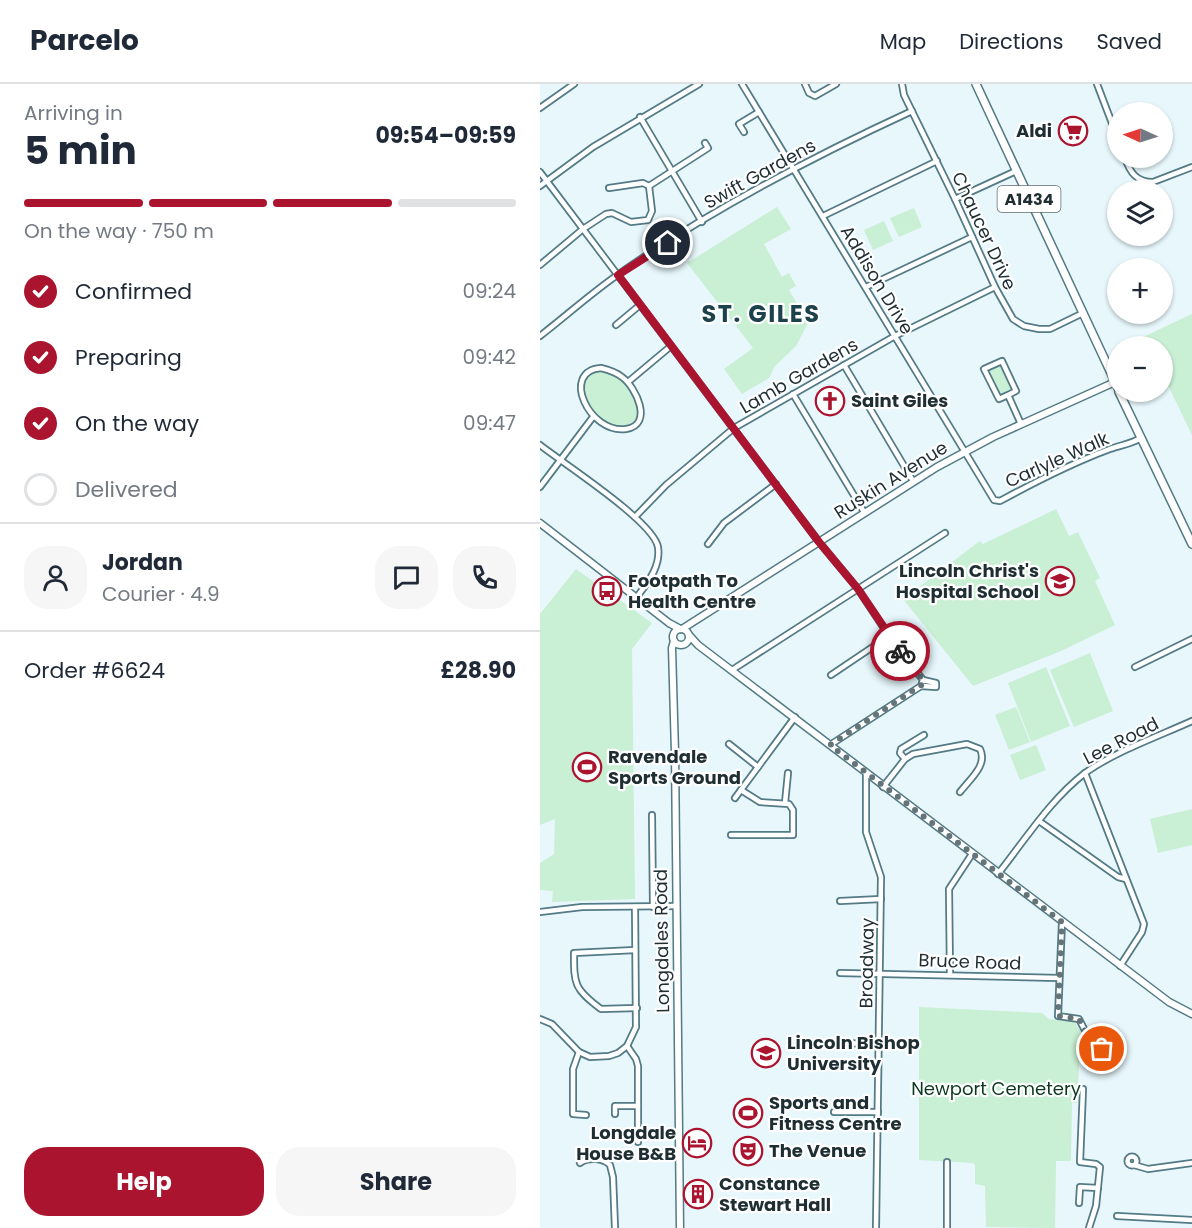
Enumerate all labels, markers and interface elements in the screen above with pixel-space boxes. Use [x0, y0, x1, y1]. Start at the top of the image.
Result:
text: Parcelo [30, 21, 139, 60]
text: Map [880, 27, 926, 56]
text: Directions [959, 27, 1063, 56]
text: Saved [1096, 27, 1162, 56]
text: Arriving in [24, 99, 123, 127]
north arrow [1107, 102, 1173, 168]
map controls [1107, 102, 1173, 402]
supermarket icon: Aldi [1057, 115, 1089, 147]
place label: Aldi [1016, 118, 1052, 143]
text: 09:54–09:59 [375, 120, 516, 151]
text: 5 min [24, 123, 137, 178]
street label: Swift Gardens [699, 133, 820, 215]
street label: Chaucer Drive [946, 168, 1023, 294]
button: layers [1107, 180, 1173, 246]
road number: A1434 [998, 186, 1060, 212]
text: On the way · 750 m [24, 217, 214, 245]
pin [642, 217, 693, 268]
street label: Addison Drive [835, 220, 920, 339]
icon: home [651, 226, 684, 259]
button: + [1107, 258, 1173, 324]
icon: check [24, 275, 57, 308]
text: Confirmed [75, 276, 192, 307]
text: 09:24 [463, 277, 516, 305]
district label: ST. GILES [702, 297, 820, 330]
street label: Lamb Gardens [735, 332, 862, 420]
button: − [1107, 336, 1173, 402]
icon: check [24, 341, 57, 374]
text: Preparing [75, 342, 182, 373]
text: 09:42 [463, 343, 516, 371]
church icon: Saint Giles [814, 385, 846, 417]
place label: Saint Giles [851, 388, 948, 413]
icon: check [24, 407, 57, 440]
text: On the way [75, 408, 199, 439]
text: 09:47 [463, 409, 516, 437]
street label: Carlyle Walk [1001, 425, 1113, 494]
street label: Ruskin Avenue [829, 435, 952, 524]
text: Delivered [75, 474, 178, 505]
button: person [24, 546, 87, 609]
button: chat [375, 546, 438, 609]
button: phone [453, 546, 516, 609]
text: Jordan [102, 547, 183, 578]
place label: Lincoln Christ's Hospital School [896, 558, 1039, 604]
school or university icon: Lincoln Christ's Hospital School [1044, 565, 1076, 597]
place label: Footpath To Health Centre [628, 568, 756, 614]
bus stop icon: Footpath To Health Centre [591, 575, 623, 607]
text: Courier · 4.9 [102, 580, 220, 608]
courier [870, 621, 930, 681]
icon: bike [884, 635, 917, 668]
text: Order #6624 [24, 655, 165, 686]
text: £28.90 [441, 655, 516, 686]
street label: Lee Road [1079, 711, 1163, 770]
place label: Ravendale Sports Ground [608, 744, 741, 790]
sports icon: Ravendale Sports Ground [571, 751, 603, 783]
street label: Longdales Road [648, 869, 675, 1013]
street label: Broadway [853, 917, 880, 1009]
street label: Bruce Road [918, 947, 1022, 976]
pin [1076, 1023, 1127, 1074]
place label: Lincoln Bishop University [787, 1030, 920, 1076]
icon: bag [1085, 1032, 1118, 1065]
school or university icon: Lincoln Bishop University [750, 1037, 782, 1069]
park label: Newport Cemetery [911, 1076, 1081, 1101]
place label: Sports and Fitness Centre [769, 1090, 902, 1136]
sports icon: Sports and Fitness Centre [732, 1097, 764, 1129]
place label: Longdale House B&B [576, 1120, 676, 1166]
hotel icon: Longdale House B&B [681, 1127, 713, 1159]
theatre icon: The Venue [732, 1135, 764, 1167]
place label: The Venue [769, 1138, 866, 1163]
button: Help [24, 1147, 264, 1216]
button: Share [276, 1147, 516, 1216]
place label: Constance Stewart Hall [719, 1171, 831, 1217]
building icon: Constance Stewart Hall [682, 1178, 714, 1210]

